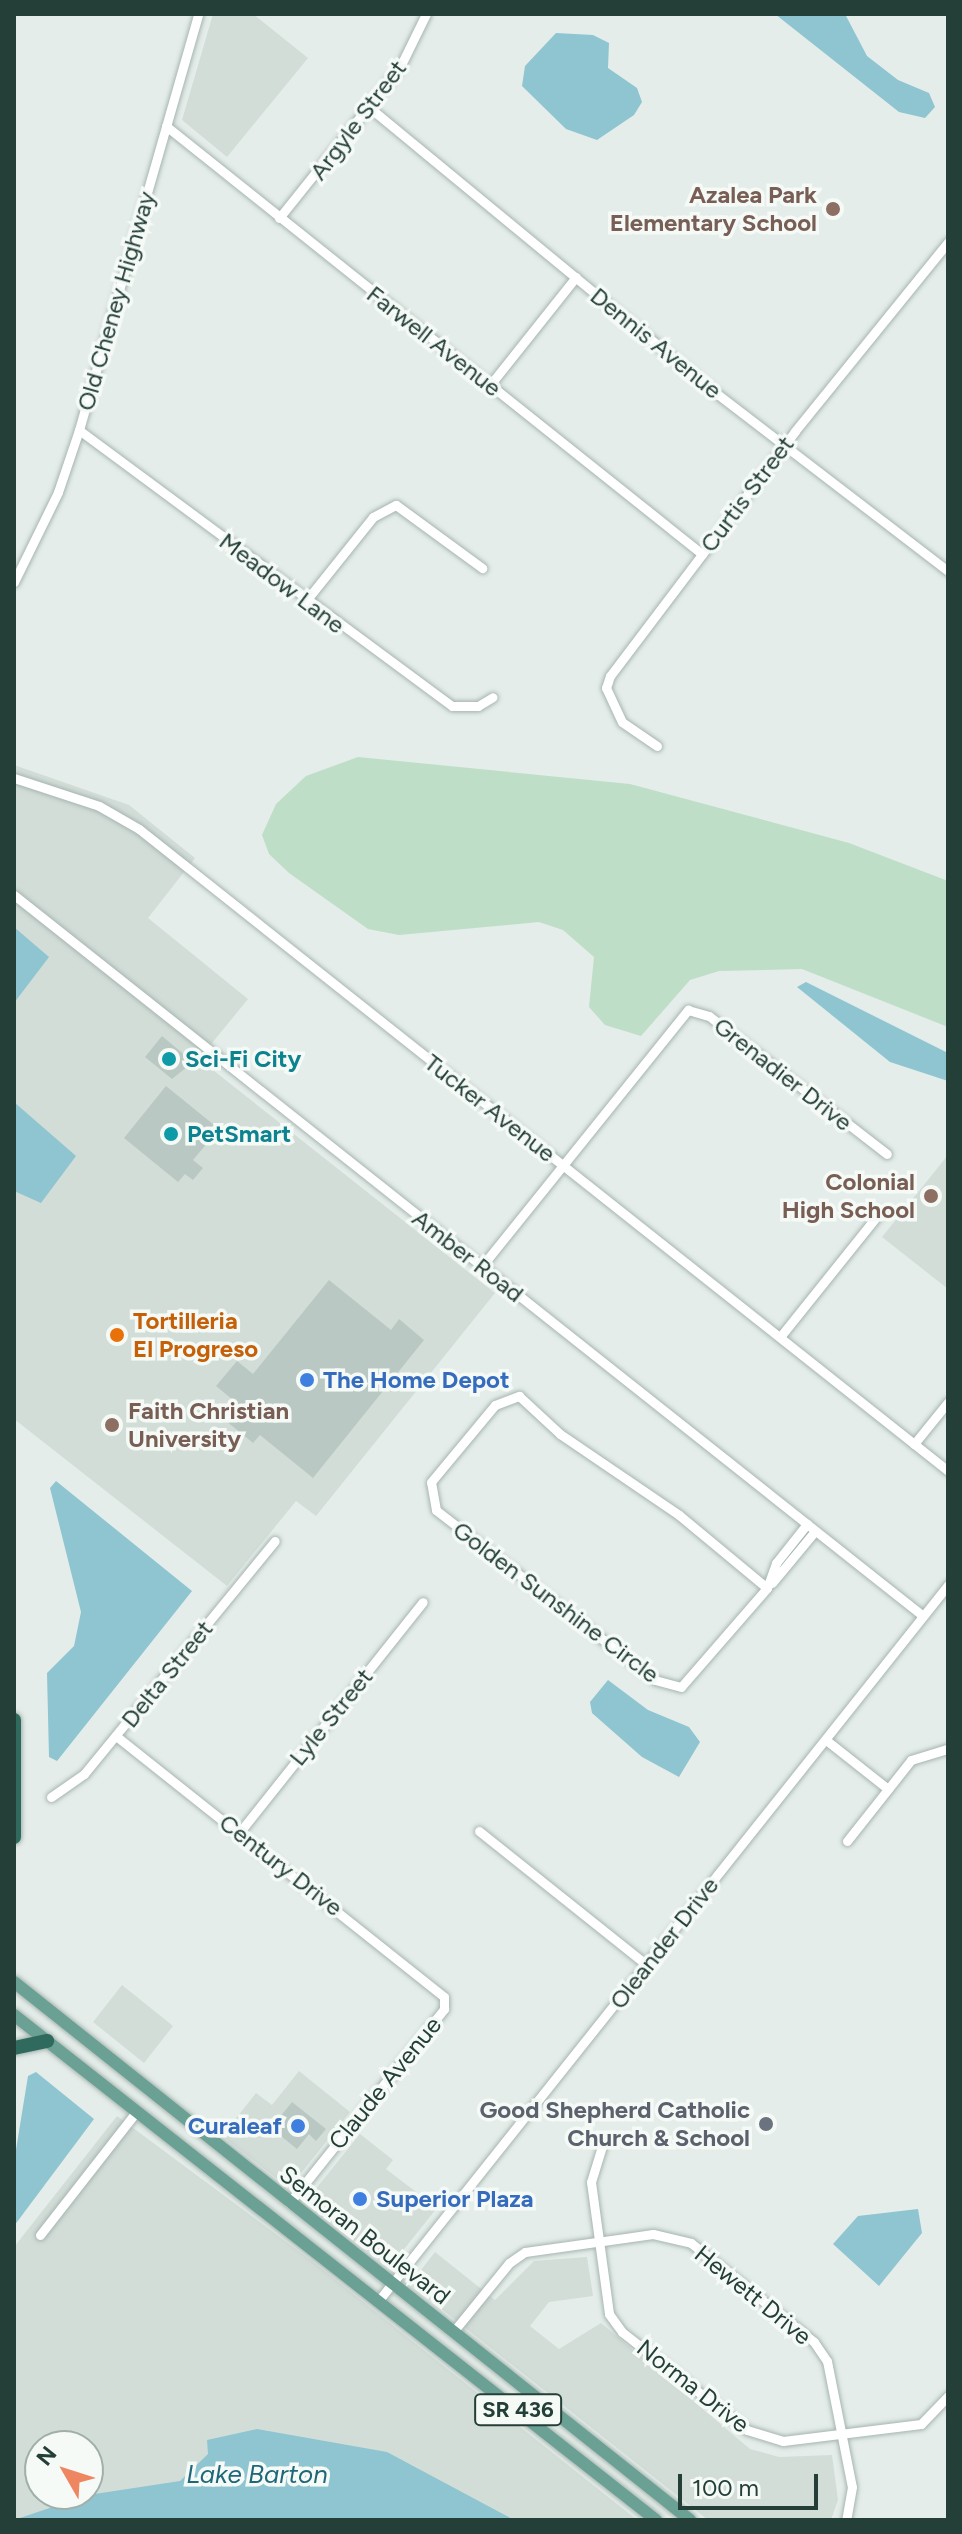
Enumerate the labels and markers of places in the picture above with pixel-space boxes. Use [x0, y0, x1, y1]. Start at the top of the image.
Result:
place label: Azalea Park Elementary School [610, 181, 817, 237]
marker: Azalea Park Elementary School [824, 200, 842, 218]
place label: Sci-Fi City [185, 1045, 301, 1073]
marker: Sci-Fi City [160, 1050, 178, 1068]
place label: PetSmart [187, 1120, 291, 1148]
marker: PetSmart [162, 1125, 180, 1143]
place label: Colonial High School [782, 1168, 915, 1224]
marker: Colonial High School [922, 1187, 940, 1205]
place label: Tortilleria El Progreso [133, 1307, 258, 1363]
marker: Tortilleria El Progreso [108, 1326, 126, 1344]
place label: The Home Depot [323, 1366, 510, 1394]
marker: The Home Depot [298, 1371, 316, 1389]
place label: Faith Christian University [128, 1397, 289, 1453]
marker: Faith Christian University [103, 1416, 121, 1434]
place label: Good Shepherd Catholic Church & School [479, 2096, 750, 2152]
place label: Curaleaf [188, 2112, 282, 2140]
marker: Good Shepherd Catholic Church & School [757, 2115, 775, 2133]
marker: Curaleaf [289, 2117, 307, 2135]
place label: Superior Plaza [376, 2185, 533, 2213]
marker: Superior Plaza [351, 2190, 369, 2208]

